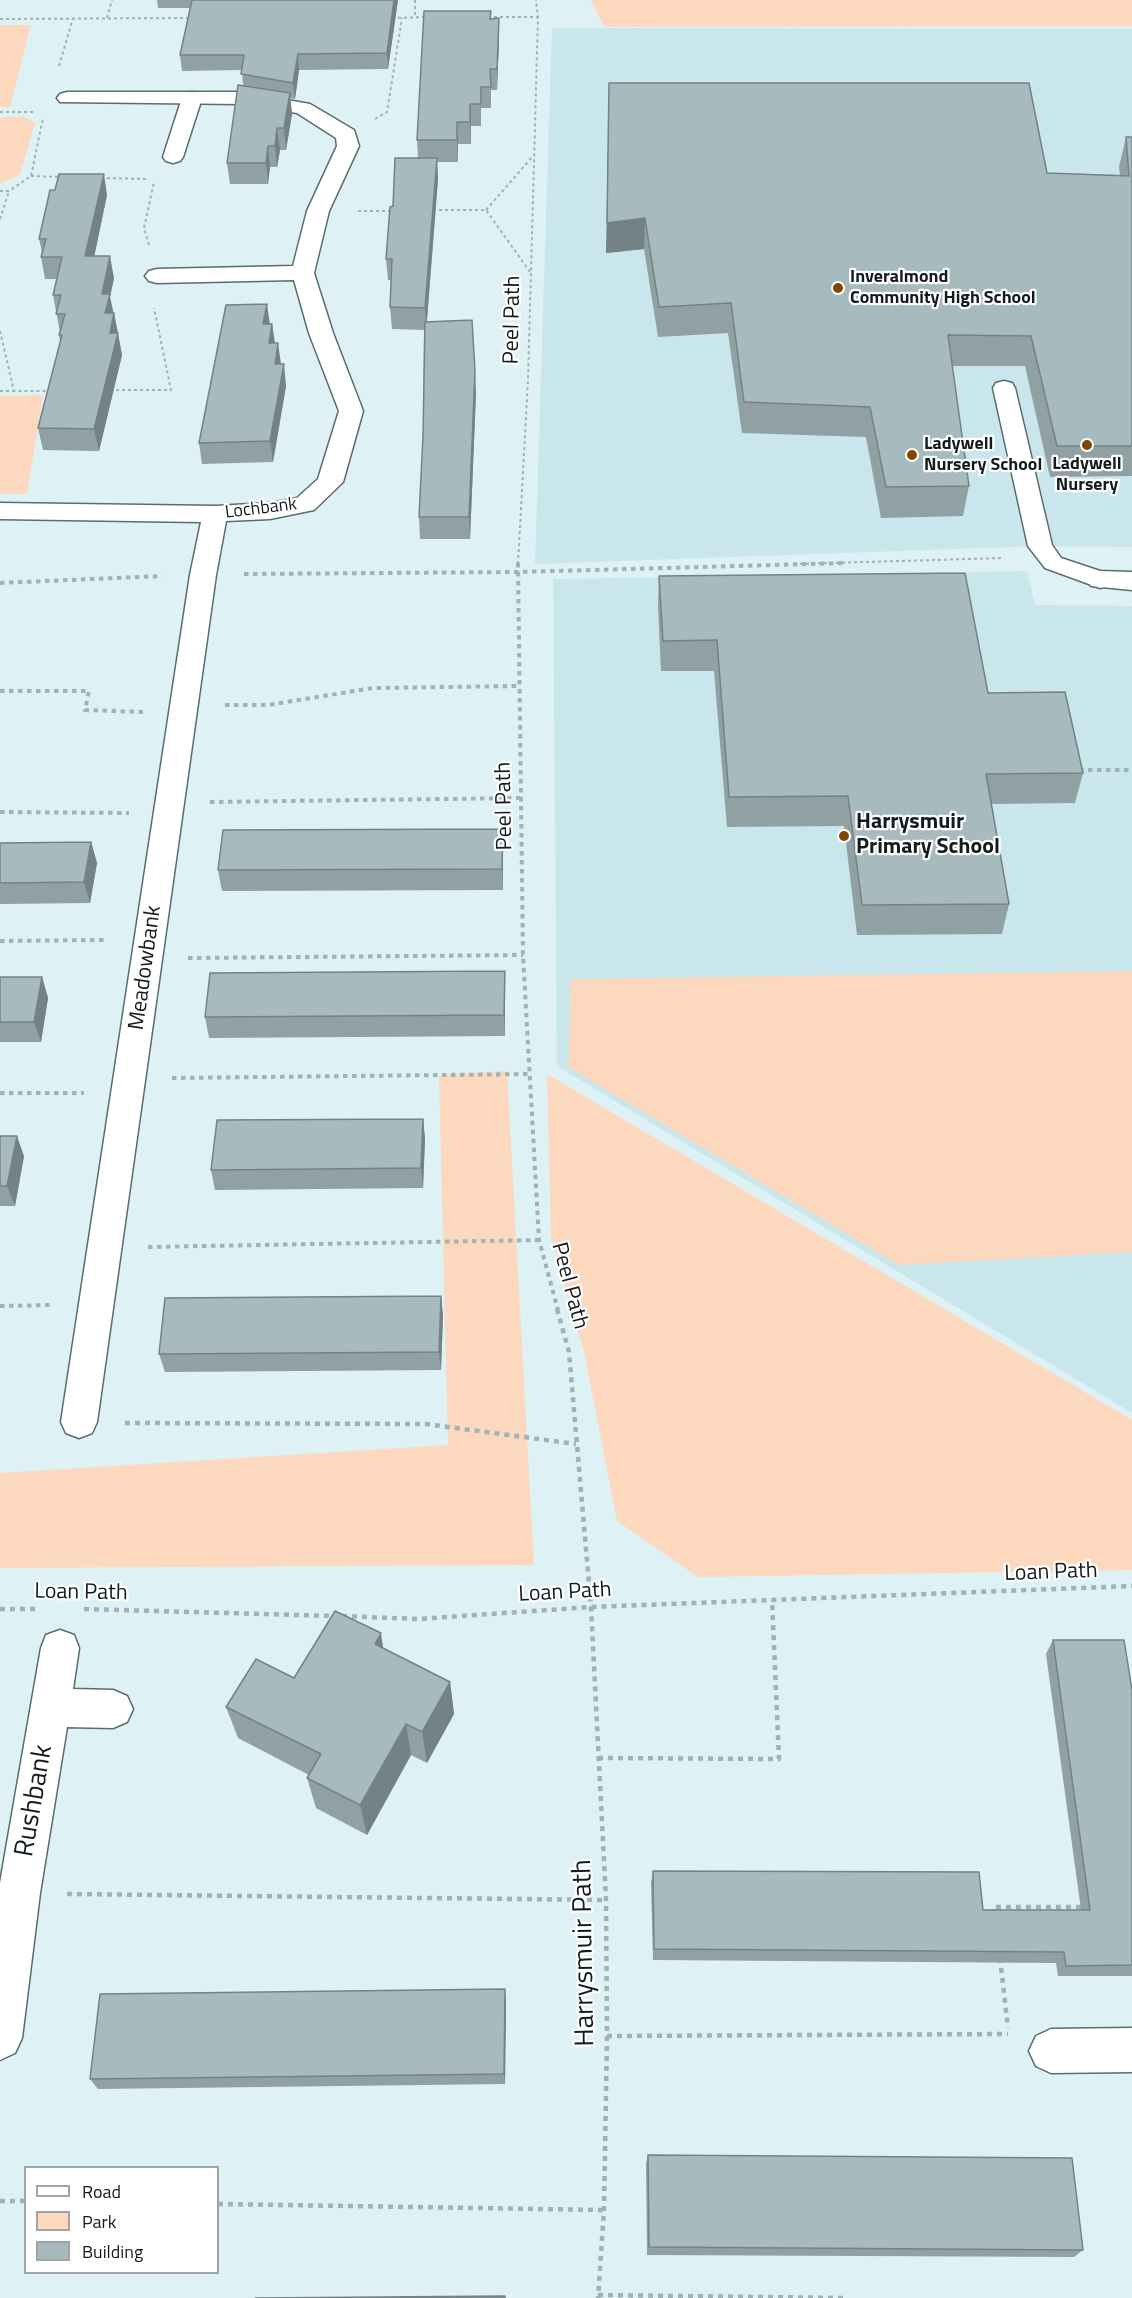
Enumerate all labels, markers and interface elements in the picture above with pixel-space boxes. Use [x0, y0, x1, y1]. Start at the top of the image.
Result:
place label: Inveralmond Community High School [850, 267, 1036, 310]
street label: Peel Path [499, 275, 527, 365]
marker: Inveralmond Community High School [831, 281, 845, 295]
place label: Ladywell Nursery School [924, 434, 1042, 476]
marker: Ladywell Nursery [1080, 438, 1094, 452]
marker: Ladywell Nursery School [905, 448, 919, 462]
place label: Ladywell Nursery [1052, 454, 1122, 496]
street label: Lochbank [224, 494, 298, 524]
street label: Peel Path [491, 761, 519, 851]
place label: Harrysmuir Primary School [856, 810, 1000, 861]
marker: Harrysmuir Primary School [837, 829, 851, 843]
street label: Meadowbank [124, 904, 168, 1032]
street label: Peel Path [545, 1240, 593, 1332]
street label: Loan Path [1004, 1558, 1098, 1588]
street label: Loan Path [518, 1577, 612, 1609]
street label: Loan Path [34, 1579, 128, 1607]
street label: Rushbank [9, 1742, 61, 1860]
street label: Harrysmuir Path [567, 1859, 603, 2047]
legend [24, 2166, 219, 2274]
text: Road [82, 2178, 121, 2205]
text: Park [82, 2208, 116, 2235]
text: Building [82, 2238, 143, 2265]

